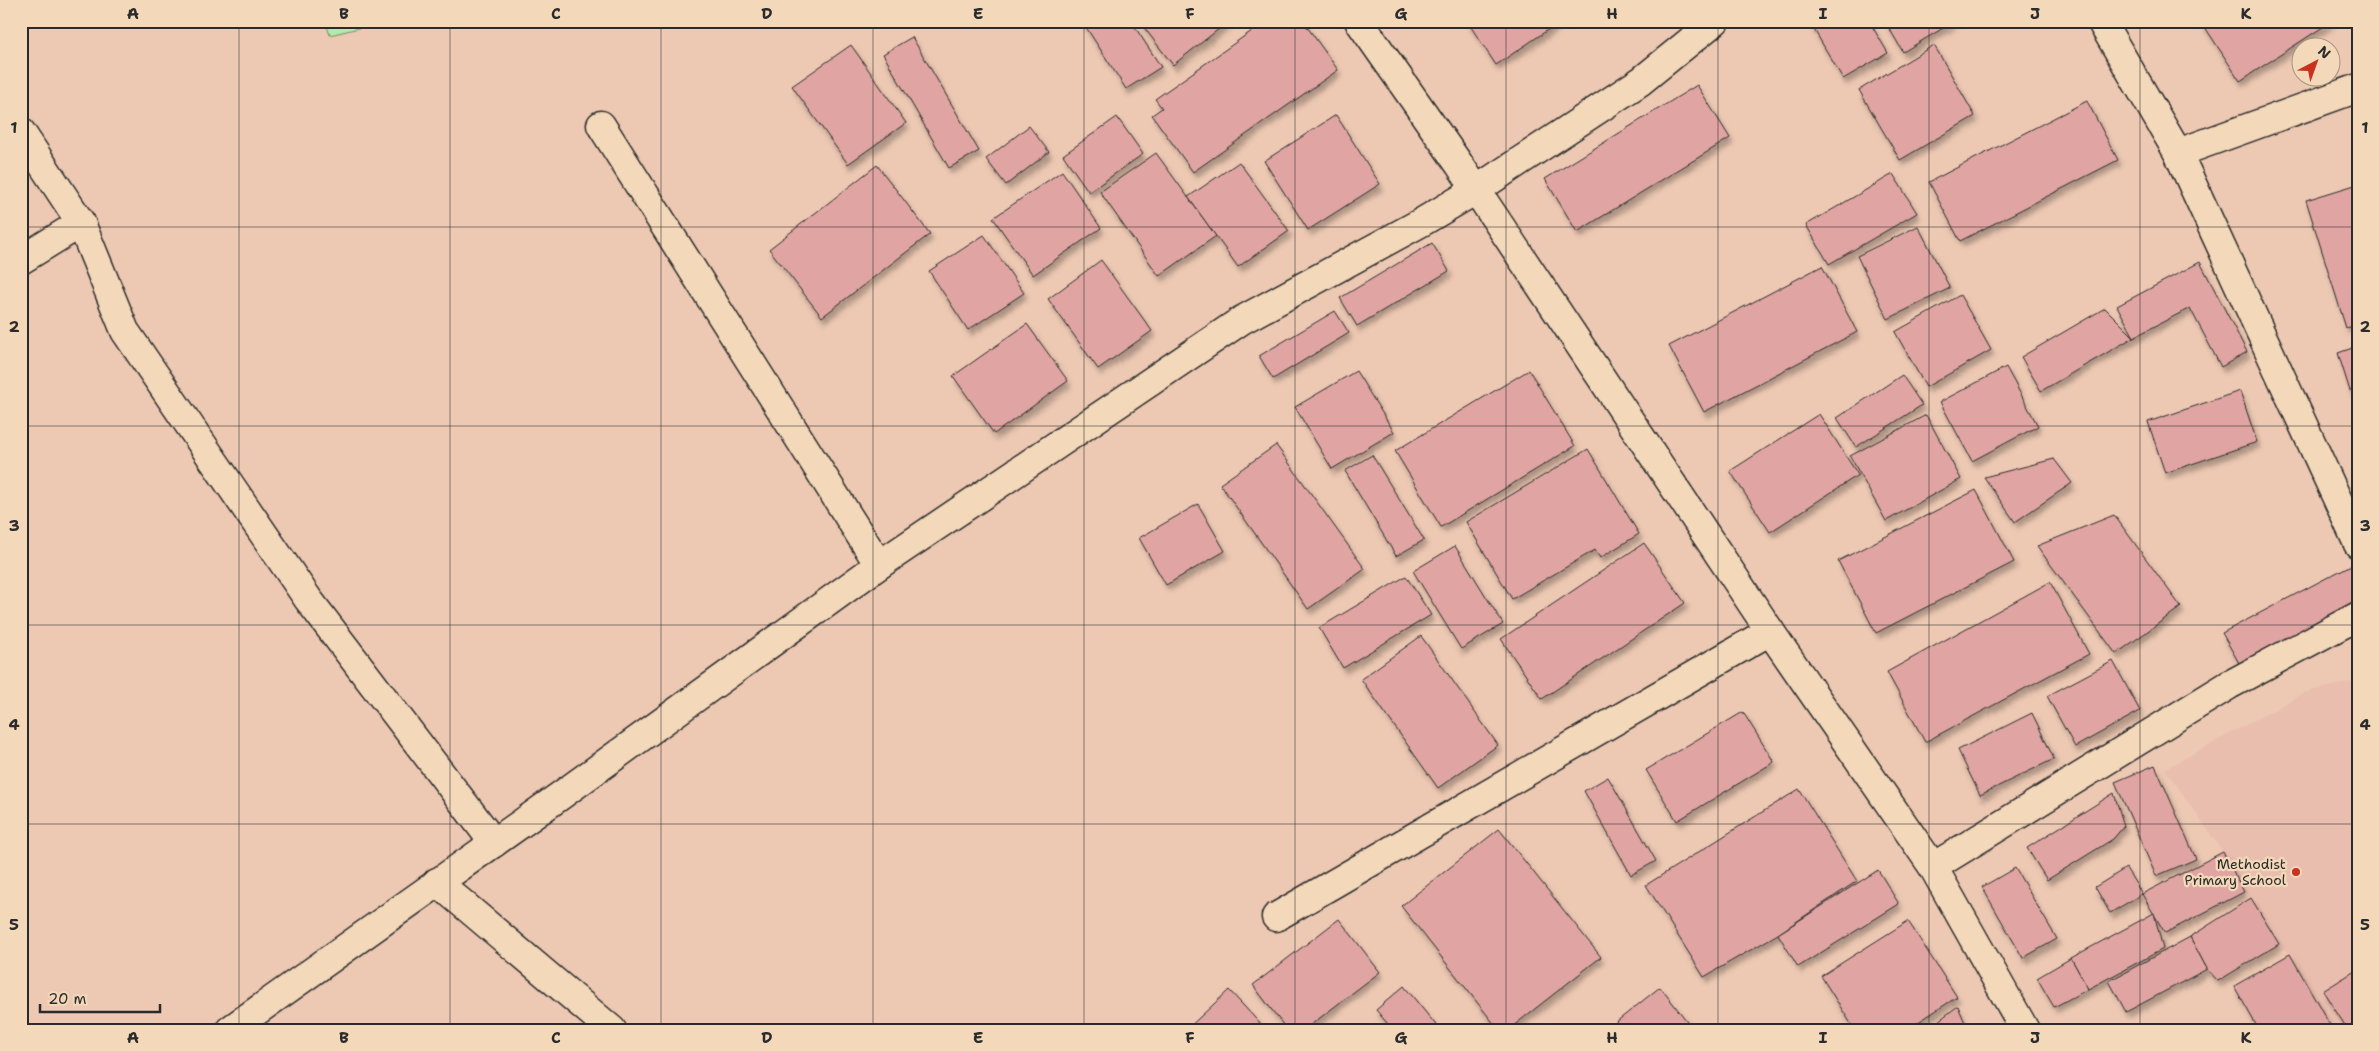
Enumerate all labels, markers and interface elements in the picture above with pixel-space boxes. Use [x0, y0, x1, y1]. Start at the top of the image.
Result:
text: A [127, 3, 139, 24]
text: B [339, 3, 349, 24]
text: C [551, 3, 561, 24]
text: D [761, 3, 773, 24]
text: E [973, 3, 983, 24]
text: F [1185, 3, 1195, 24]
text: G [1395, 3, 1408, 24]
text: H [1606, 3, 1618, 24]
text: I [1819, 3, 1828, 24]
text: J [2030, 3, 2040, 24]
text: K [2241, 3, 2252, 24]
north arrow [2292, 38, 2342, 88]
text: N [2314, 42, 2335, 63]
text: 1 [10, 117, 18, 138]
text: 1 [2361, 117, 2369, 138]
text: 2 [8, 316, 20, 337]
text: 2 [2359, 316, 2371, 337]
text: 3 [8, 515, 20, 536]
text: 3 [2359, 515, 2371, 536]
text: 4 [8, 714, 20, 735]
text: 4 [2359, 714, 2371, 735]
place label: Methodist Primary School [2185, 855, 2287, 889]
marker: Methodist Primary School [2290, 866, 2302, 878]
text: 5 [9, 914, 19, 935]
text: 5 [2360, 914, 2370, 935]
scale bar [40, 981, 160, 1013]
text: 20 m [48, 989, 87, 1009]
text: A [127, 1027, 139, 1048]
text: B [339, 1027, 349, 1048]
text: C [551, 1027, 561, 1048]
text: D [761, 1027, 773, 1048]
text: E [973, 1027, 983, 1048]
text: F [1185, 1027, 1195, 1048]
text: G [1395, 1027, 1408, 1048]
text: H [1606, 1027, 1618, 1048]
text: I [1819, 1027, 1828, 1048]
text: J [2030, 1027, 2040, 1048]
text: K [2241, 1027, 2252, 1048]

